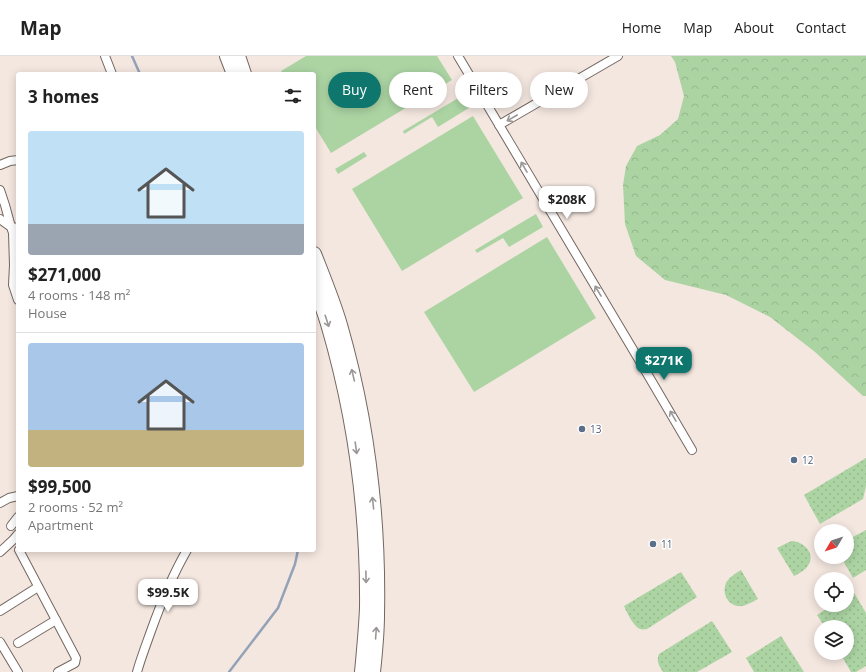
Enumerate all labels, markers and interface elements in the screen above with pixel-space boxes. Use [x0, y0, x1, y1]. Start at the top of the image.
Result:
text: Map [20, 15, 61, 41]
text: Home [622, 18, 661, 37]
text: Map [683, 18, 712, 37]
text: About [734, 18, 774, 37]
text: Contact [796, 18, 846, 37]
chip: Buy [328, 72, 381, 108]
chip: Rent [389, 72, 447, 108]
chip: Filters [455, 72, 522, 108]
chip: New [530, 72, 588, 108]
text: 3 homes [28, 85, 99, 108]
icon: filters [282, 85, 304, 107]
one-way arrow [506, 115, 518, 123]
icon: home [130, 157, 202, 229]
one-way arrow [519, 161, 527, 173]
pin: $208K [539, 186, 595, 220]
text: $208K [548, 190, 586, 208]
text: $271,000 [28, 263, 101, 286]
one-way arrow [593, 285, 601, 297]
text: 4 rooms · 148 m² [28, 286, 130, 304]
text: House [28, 304, 67, 322]
one-way arrow [324, 314, 331, 327]
pin: $271K [636, 347, 692, 381]
text: $271K [645, 351, 683, 369]
icon: home [130, 369, 202, 441]
one-way arrow [348, 369, 356, 382]
one-way arrow [668, 410, 676, 422]
place label: 13 [590, 422, 602, 436]
marker: 13 [577, 424, 587, 434]
one-way arrow [352, 441, 360, 454]
place label: 12 [802, 453, 814, 467]
marker: 12 [789, 455, 799, 465]
text: $99,500 [28, 475, 91, 498]
one-way arrow [369, 497, 377, 510]
text: 2 rooms · 52 m² [28, 498, 123, 516]
text: Apartment [28, 516, 93, 534]
north arrow [814, 524, 854, 564]
map controls [814, 524, 854, 660]
place label: 11 [661, 537, 672, 551]
marker: 11 [648, 539, 658, 549]
one-way arrow [362, 570, 370, 583]
button: locate [814, 572, 854, 612]
pin: $99.5K [135, 579, 201, 613]
text: $99.5K [147, 583, 189, 601]
button: layers [814, 620, 854, 660]
one-way arrow [373, 627, 380, 640]

